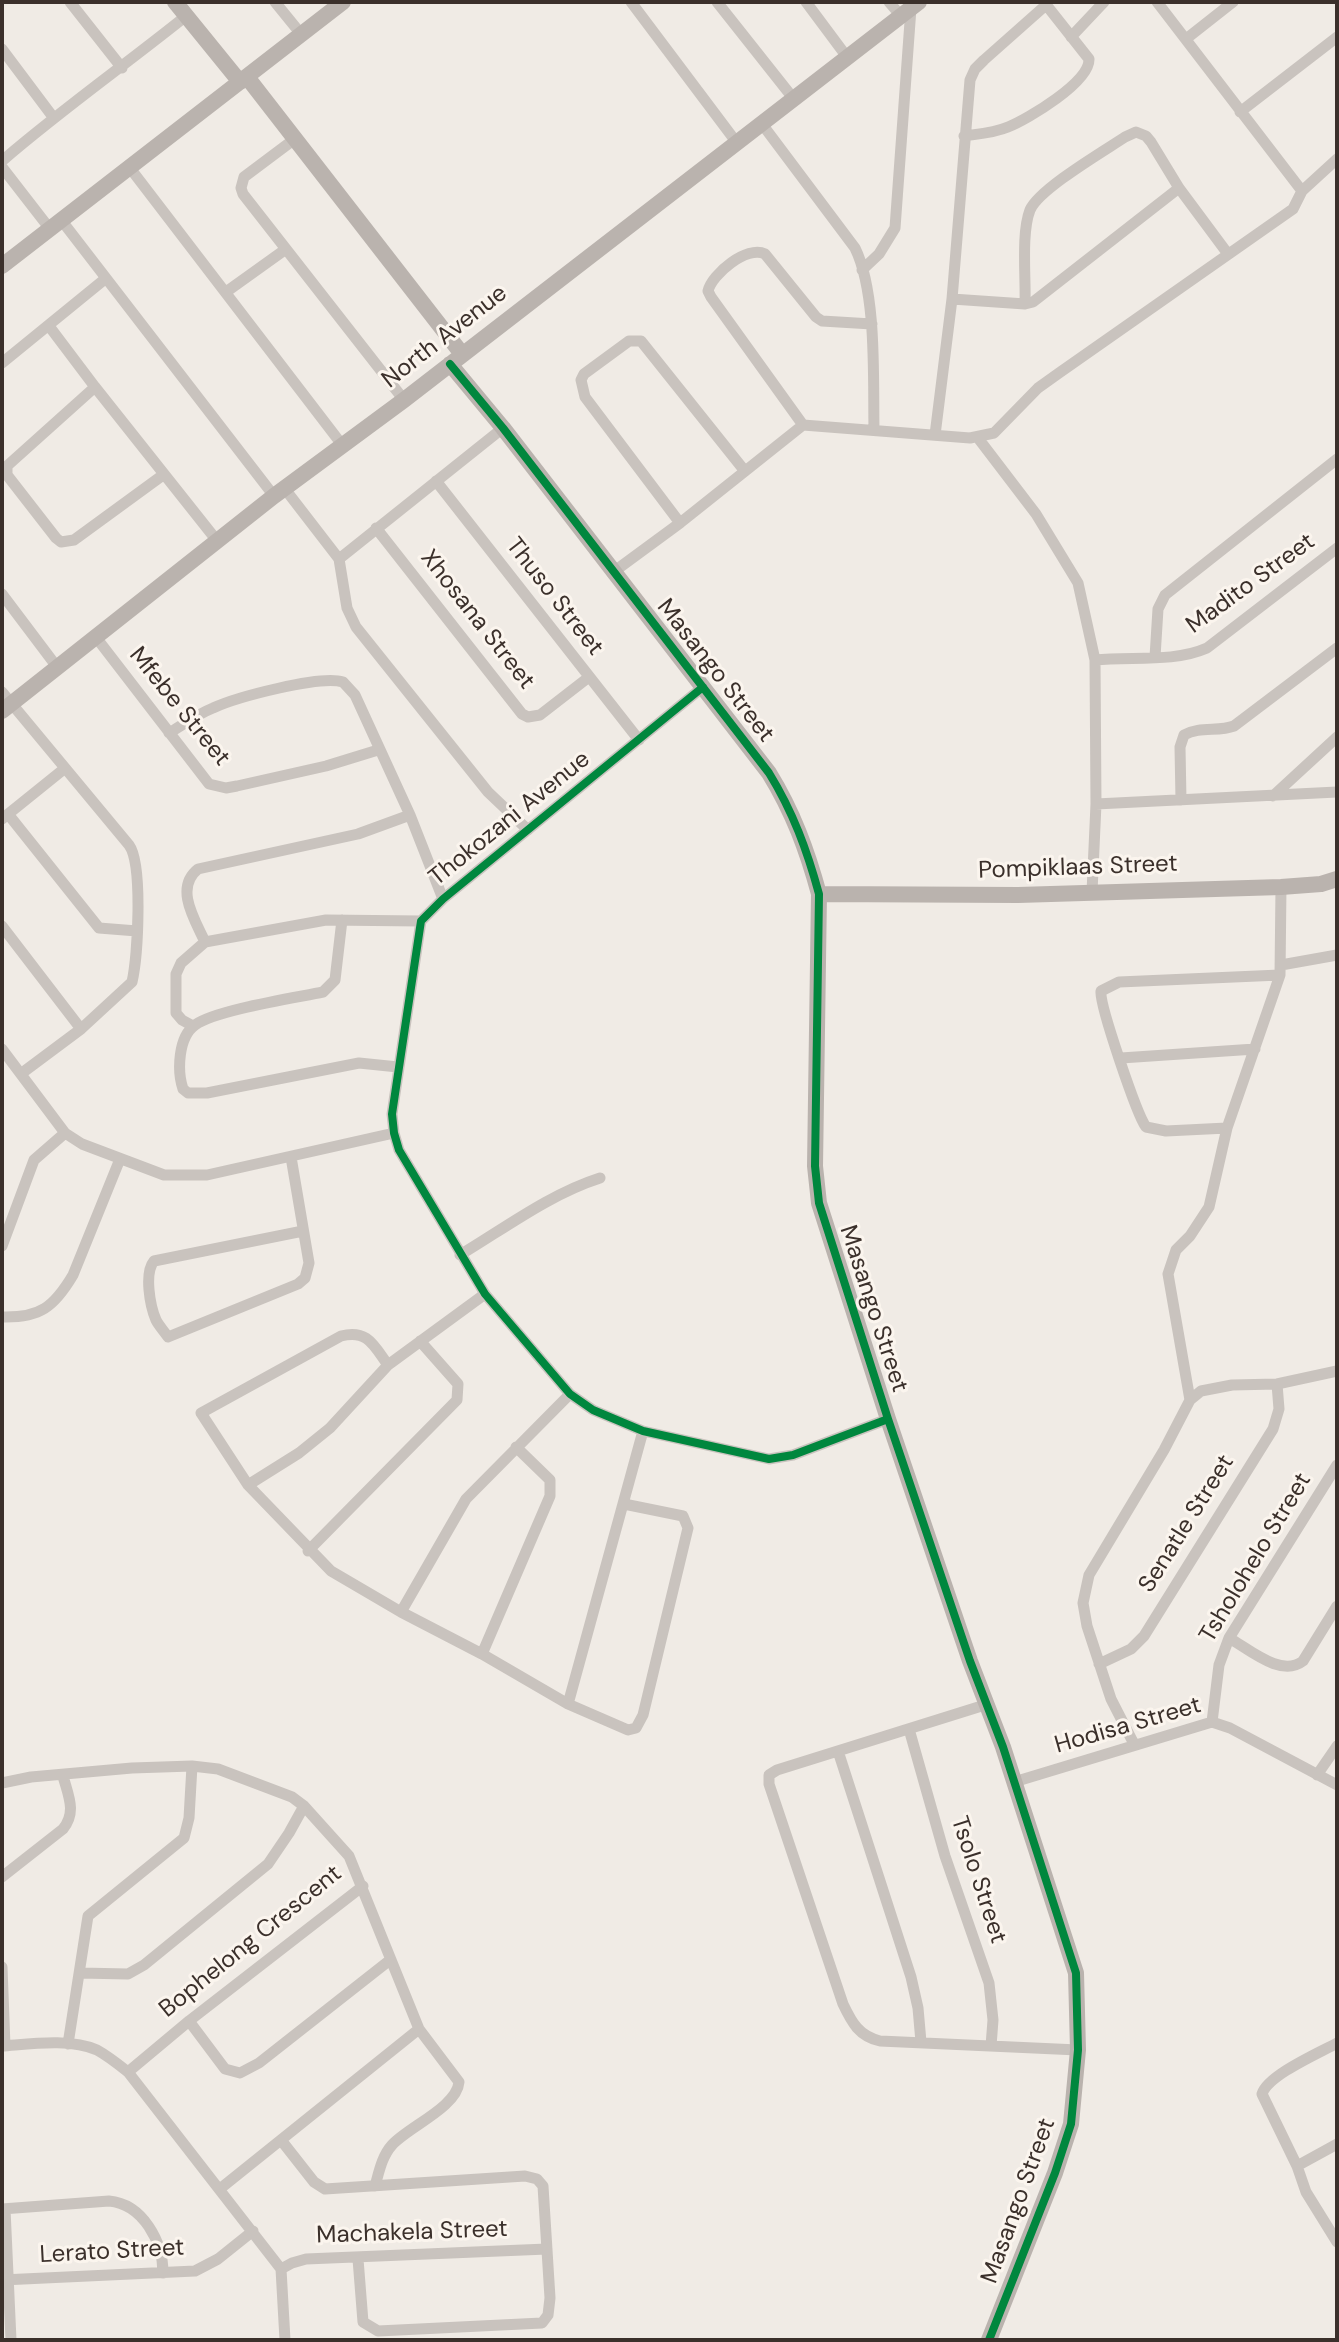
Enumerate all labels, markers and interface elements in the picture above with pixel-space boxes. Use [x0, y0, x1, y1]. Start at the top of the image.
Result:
street label: North Avenue [377, 279, 513, 395]
street label: Madito Street [1181, 528, 1321, 640]
street label: Thuso Street [499, 532, 609, 662]
street label: Xhosana Street [414, 545, 540, 695]
street label: Masango Street [650, 594, 780, 748]
street label: Mfebe Street [122, 642, 236, 772]
street label: Thokozani Avenue [424, 745, 596, 893]
street label: Pompiklaas Street [978, 850, 1178, 886]
street label: Masango Street [832, 1222, 914, 1396]
street label: Senatle Street [1133, 1450, 1241, 1598]
street label: Tsholohelo Street [1194, 1468, 1318, 1648]
street label: Hodisa Street [1052, 1691, 1204, 1761]
street label: Tsolo Street [944, 1813, 1012, 1947]
street label: Bophelong Crescent [154, 1860, 348, 2024]
street label: Masango Street [976, 2114, 1062, 2288]
street label: Machakela Street [316, 2215, 508, 2251]
street label: Lerato Street [39, 2234, 185, 2270]

